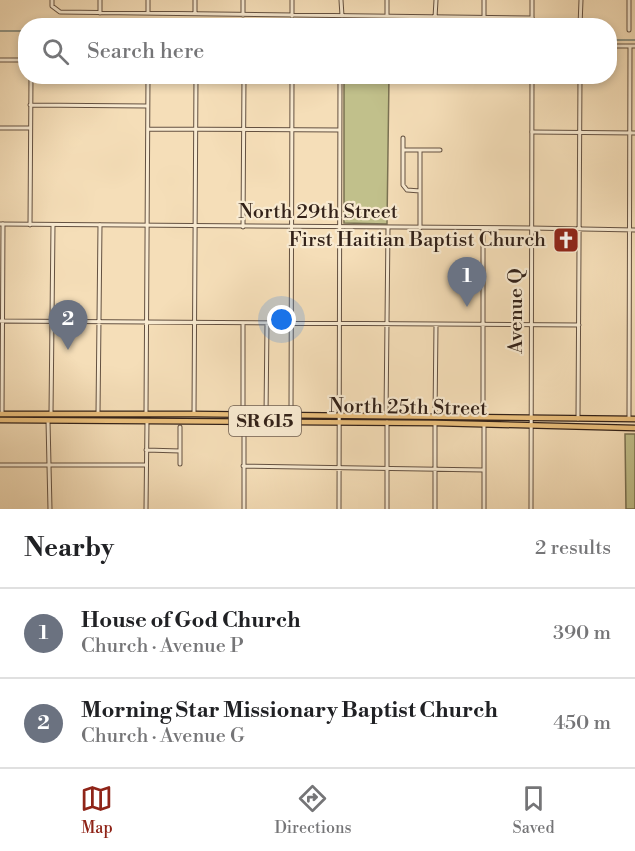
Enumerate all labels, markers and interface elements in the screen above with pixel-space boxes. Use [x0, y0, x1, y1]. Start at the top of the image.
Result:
search box [18, 18, 617, 84]
icon: search [39, 35, 72, 68]
text: Search here [87, 38, 204, 65]
street label: North 29th Street [238, 200, 398, 225]
church icon: First Haitian Baptist Church [551, 225, 581, 255]
place label: First Haitian Baptist Church [289, 228, 546, 253]
pin: 1 [448, 258, 486, 307]
street label: Avenue Q [504, 268, 529, 355]
pin: 2 [48, 300, 88, 350]
your location [267, 305, 296, 334]
street label: North 25th Street [329, 394, 487, 422]
road number: SR 615 [229, 406, 301, 436]
text: Nearby [24, 532, 114, 564]
text: 2 results [535, 536, 611, 561]
text: House of God Church [81, 607, 301, 634]
text: 1 [39, 621, 48, 646]
text: 390 m [553, 621, 611, 646]
text: Church · Avenue P [81, 634, 244, 659]
text: Morning Star Missionary Baptist Church [81, 697, 498, 724]
text: 2 [37, 711, 50, 736]
text: 450 m [553, 711, 611, 736]
text: Church · Avenue G [81, 724, 245, 749]
tab: Map [80, 782, 113, 838]
tab: Directions [274, 782, 352, 838]
tab: Saved [512, 782, 555, 838]

